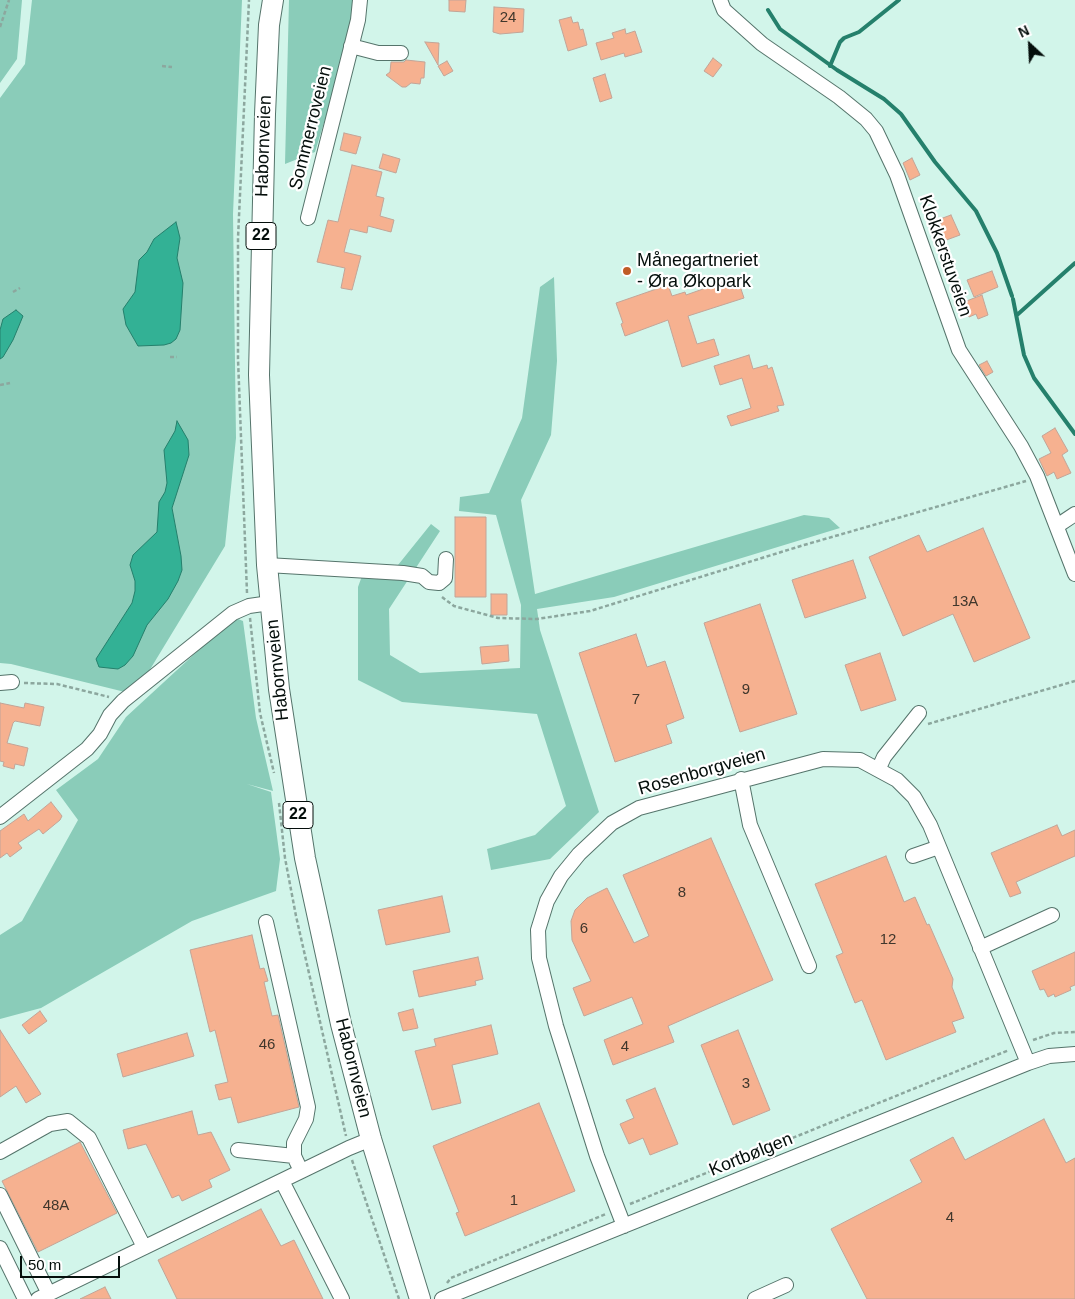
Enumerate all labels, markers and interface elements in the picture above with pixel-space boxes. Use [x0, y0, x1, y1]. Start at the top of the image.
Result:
house number: 24 [500, 9, 516, 27]
north arrow [1005, 20, 1055, 70]
text: N [1016, 22, 1032, 41]
street label: Sommerroveien [285, 64, 337, 192]
street label: Habornveien [251, 95, 277, 197]
street label: Klokkerstuveien [914, 192, 976, 320]
road number: 22 [246, 222, 276, 250]
place label: Månegartneriet - Øra Økopark [637, 250, 758, 292]
marker: Månegartneriet - Øra Økopark [621, 265, 633, 277]
house number: 13A [952, 593, 978, 611]
street label: Habornveien [262, 618, 294, 722]
house number: 9 [742, 681, 750, 699]
house number: 7 [632, 691, 640, 709]
street label: Rosenborgveien [636, 744, 768, 800]
road number: 22 [283, 802, 313, 828]
house number: 8 [678, 884, 686, 902]
house number: 6 [580, 920, 588, 938]
house number: 12 [880, 931, 896, 949]
street label: Habornveien [330, 1016, 376, 1120]
house number: 46 [259, 1036, 275, 1054]
house number: 4 [621, 1038, 629, 1056]
house number: 3 [742, 1075, 750, 1093]
street label: Kortbølgen [706, 1128, 796, 1182]
house number: 1 [510, 1192, 518, 1210]
house number: 48A [43, 1197, 69, 1215]
house number: 4 [946, 1209, 954, 1227]
scale bar [22, 1246, 122, 1278]
text: 50 m [28, 1256, 61, 1273]

